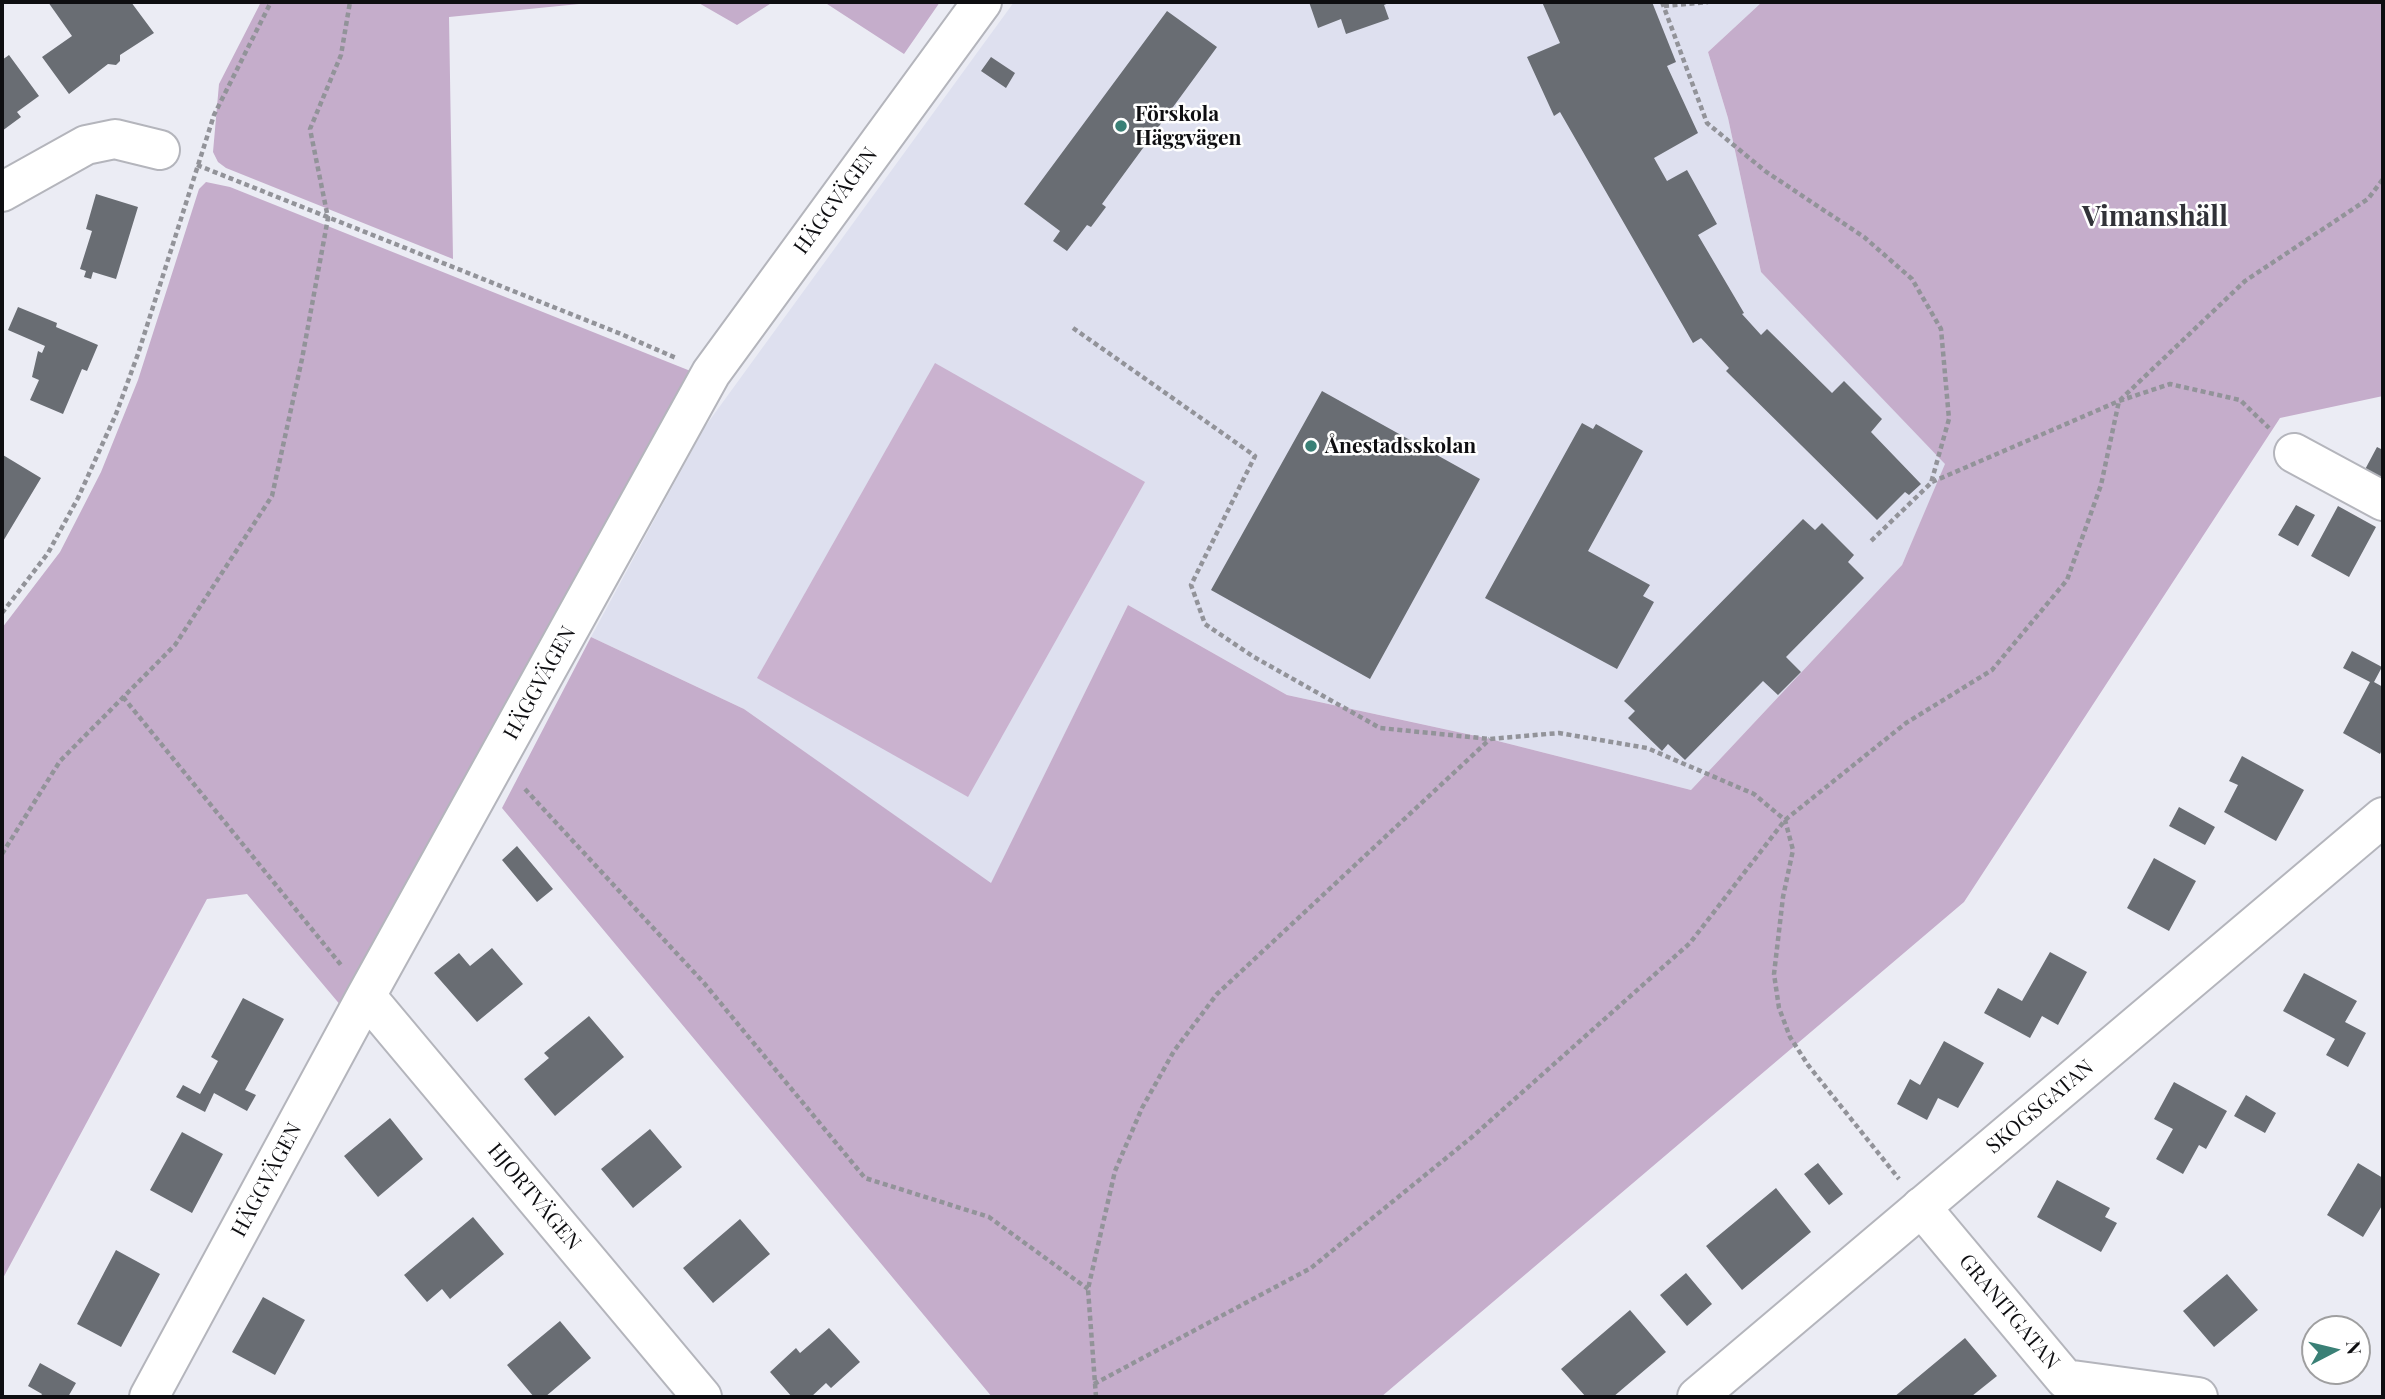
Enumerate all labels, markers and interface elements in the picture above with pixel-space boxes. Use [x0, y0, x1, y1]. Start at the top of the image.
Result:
place label: Förskola Häggvägen [1135, 101, 1241, 151]
marker: Förskola Häggvägen [1113, 118, 1129, 134]
street label: HÄGGVÄGEN [789, 143, 883, 259]
district label: Vimanshäll [2082, 200, 2228, 234]
place label: Ånestadsskolan [1325, 433, 1476, 459]
marker: Ånestadsskolan [1303, 438, 1319, 454]
street label: HÄGGVÄGEN [499, 622, 581, 744]
street label: SKOGSGATAN [1981, 1055, 2099, 1159]
street label: HÄGGVÄGEN [226, 1119, 308, 1241]
street label: HJORTVÄGEN [482, 1138, 586, 1256]
street label: GRANITGATAN [1953, 1249, 2065, 1375]
north arrow [2301, 1315, 2371, 1385]
text: N [2341, 1339, 2369, 1356]

